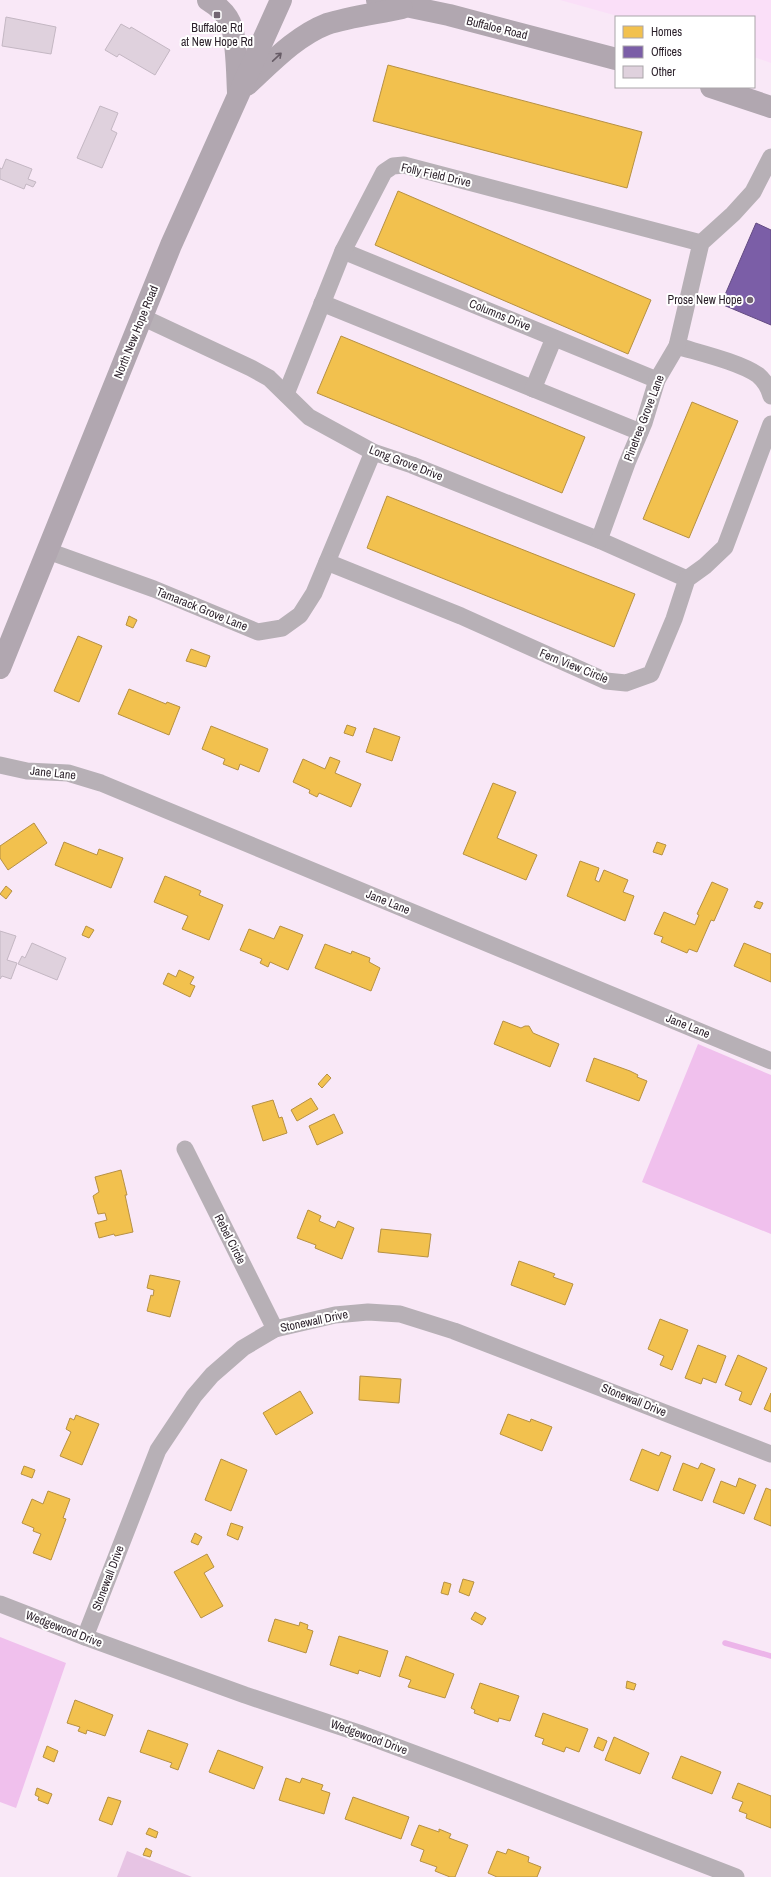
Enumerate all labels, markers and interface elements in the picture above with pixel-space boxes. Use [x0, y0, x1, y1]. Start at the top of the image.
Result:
marker: Buffaloe Rd at New Hope Rd [212, 10, 222, 20]
street label: Buffaloe Road [465, 13, 529, 43]
legend [615, 16, 755, 88]
place label: Buffaloe Rd at New Hope Rd [181, 20, 253, 50]
text: Homes [651, 24, 682, 40]
text: Offices [651, 44, 682, 60]
one-way arrow [272, 52, 282, 62]
text: Other [651, 64, 676, 80]
street label: Folly Field Drive [400, 159, 472, 191]
street label: North New Hope Road [110, 283, 162, 381]
place label: Prose New Hope [668, 292, 742, 308]
street label: Columns Drive [467, 295, 533, 335]
marker: Prose New Hope [745, 295, 755, 305]
street label: Pinetree Grove Lane [620, 372, 668, 464]
street label: Long Grove Drive [367, 442, 445, 484]
street label: Tamarack Grove Lane [154, 583, 250, 635]
street label: Fern View Circle [537, 645, 611, 687]
street label: Jane Lane [29, 763, 77, 783]
street label: Jane Lane [364, 886, 412, 918]
street label: Jane Lane [664, 1010, 712, 1042]
street label: Rebel Circle [211, 1211, 249, 1267]
street label: Stonewall Drive [279, 1306, 349, 1336]
street label: Stonewall Drive [599, 1380, 669, 1420]
street label: Stonewall Drive [88, 1543, 128, 1613]
street label: Wedgewood Drive [23, 1607, 105, 1651]
street label: Wedgewood Drive [328, 1716, 410, 1758]

